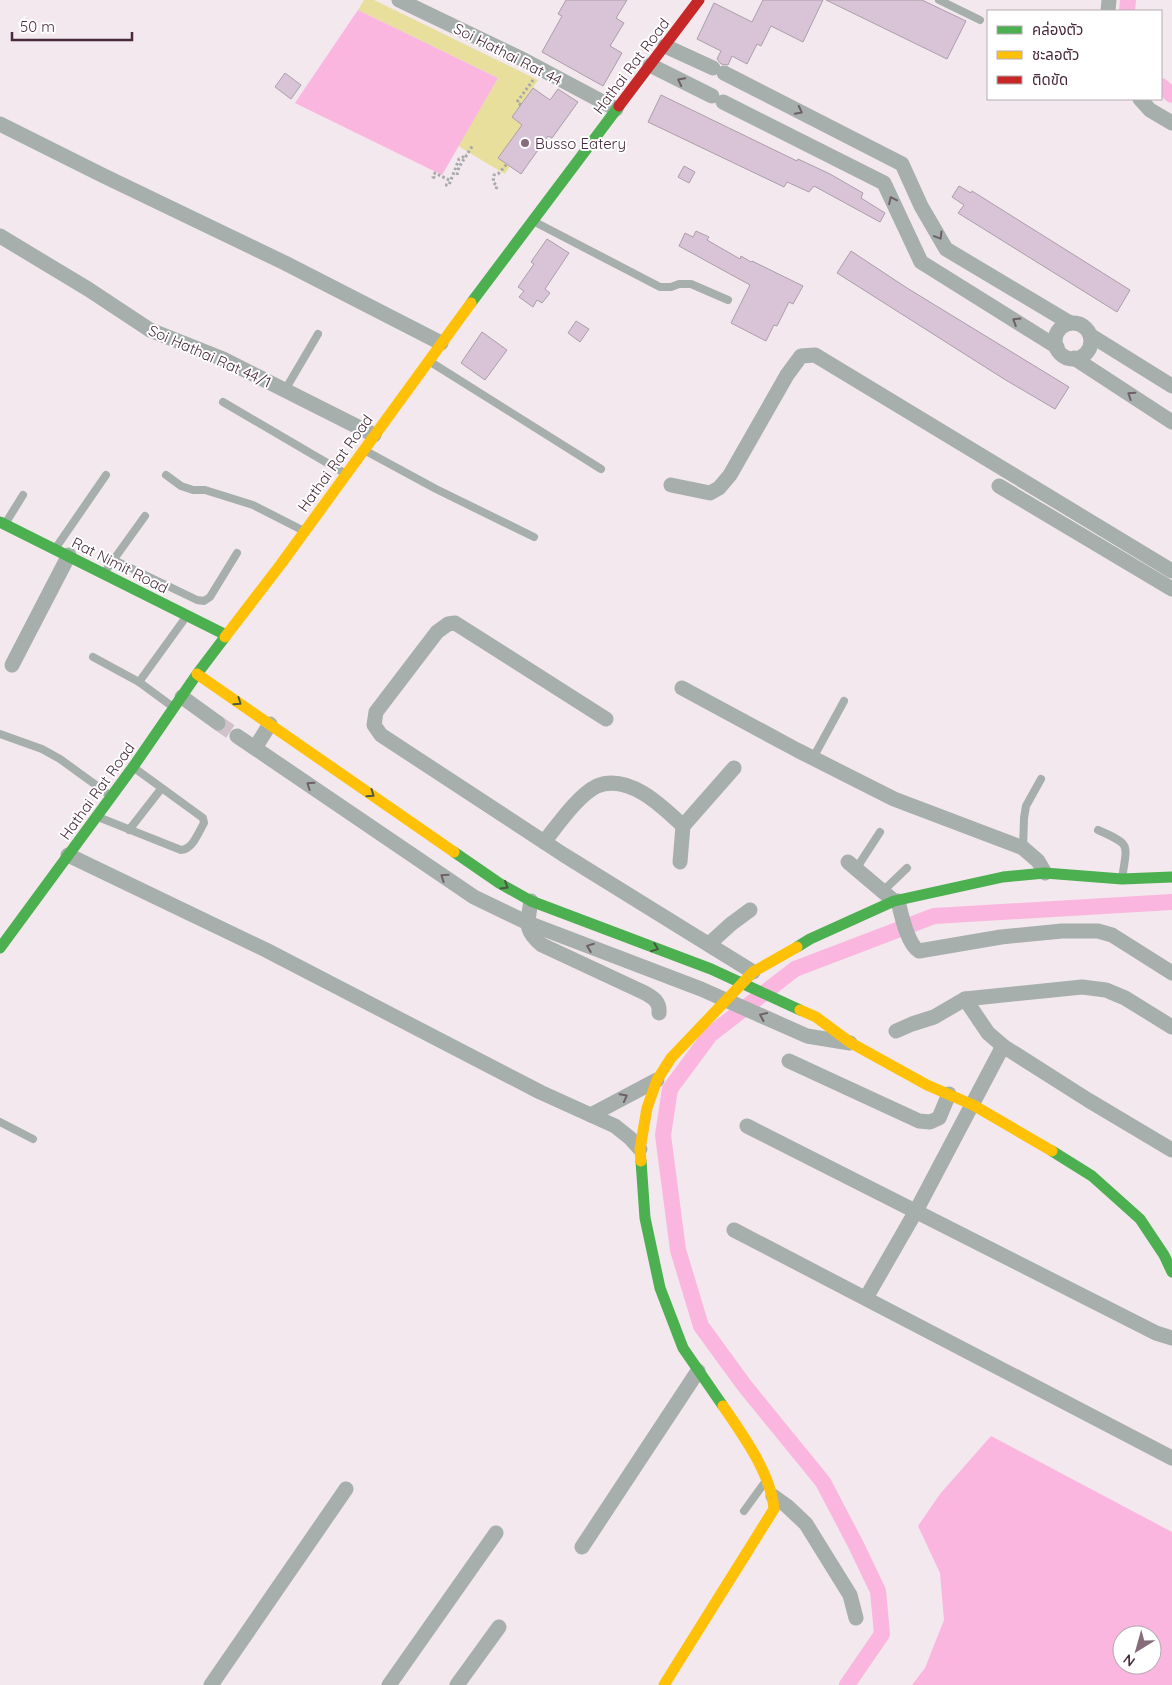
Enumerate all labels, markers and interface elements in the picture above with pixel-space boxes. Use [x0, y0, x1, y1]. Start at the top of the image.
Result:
scale bar [12, 10, 132, 42]
legend [987, 10, 1162, 100]
street label: Hathai Rat Road [589, 14, 673, 118]
text: 50 m [20, 17, 55, 36]
street label: Soi Hathai Rat 44 [451, 19, 565, 89]
text: คล่องตัว [1032, 20, 1083, 39]
text: ชะลอตัว [1032, 45, 1079, 64]
text: ติดขัด [1032, 70, 1068, 89]
one-way arrow [677, 77, 686, 87]
one-way arrow [793, 105, 802, 115]
place label: Busso Eatery [535, 134, 626, 153]
marker: Busso Eatery [519, 137, 531, 149]
one-way arrow [888, 196, 898, 205]
one-way arrow [933, 231, 943, 240]
one-way arrow [1012, 318, 1021, 327]
street label: Soi Hathai Rat 44/1 [146, 320, 274, 392]
one-way arrow [1127, 392, 1137, 401]
street label: Hathai Rat Road [293, 411, 377, 515]
street label: Rat Nimit Road [69, 533, 171, 597]
one-way arrow [232, 695, 241, 705]
street label: Hathai Rat Road [55, 739, 139, 843]
one-way arrow [306, 782, 316, 791]
one-way arrow [365, 788, 375, 797]
one-way arrow [441, 874, 450, 883]
one-way arrow [500, 880, 509, 890]
one-way arrow [650, 942, 659, 952]
one-way arrow [586, 943, 595, 953]
one-way arrow [759, 1013, 768, 1023]
one-way arrow [618, 1093, 627, 1103]
north arrow [1112, 1625, 1162, 1675]
text: N [1120, 1650, 1139, 1671]

